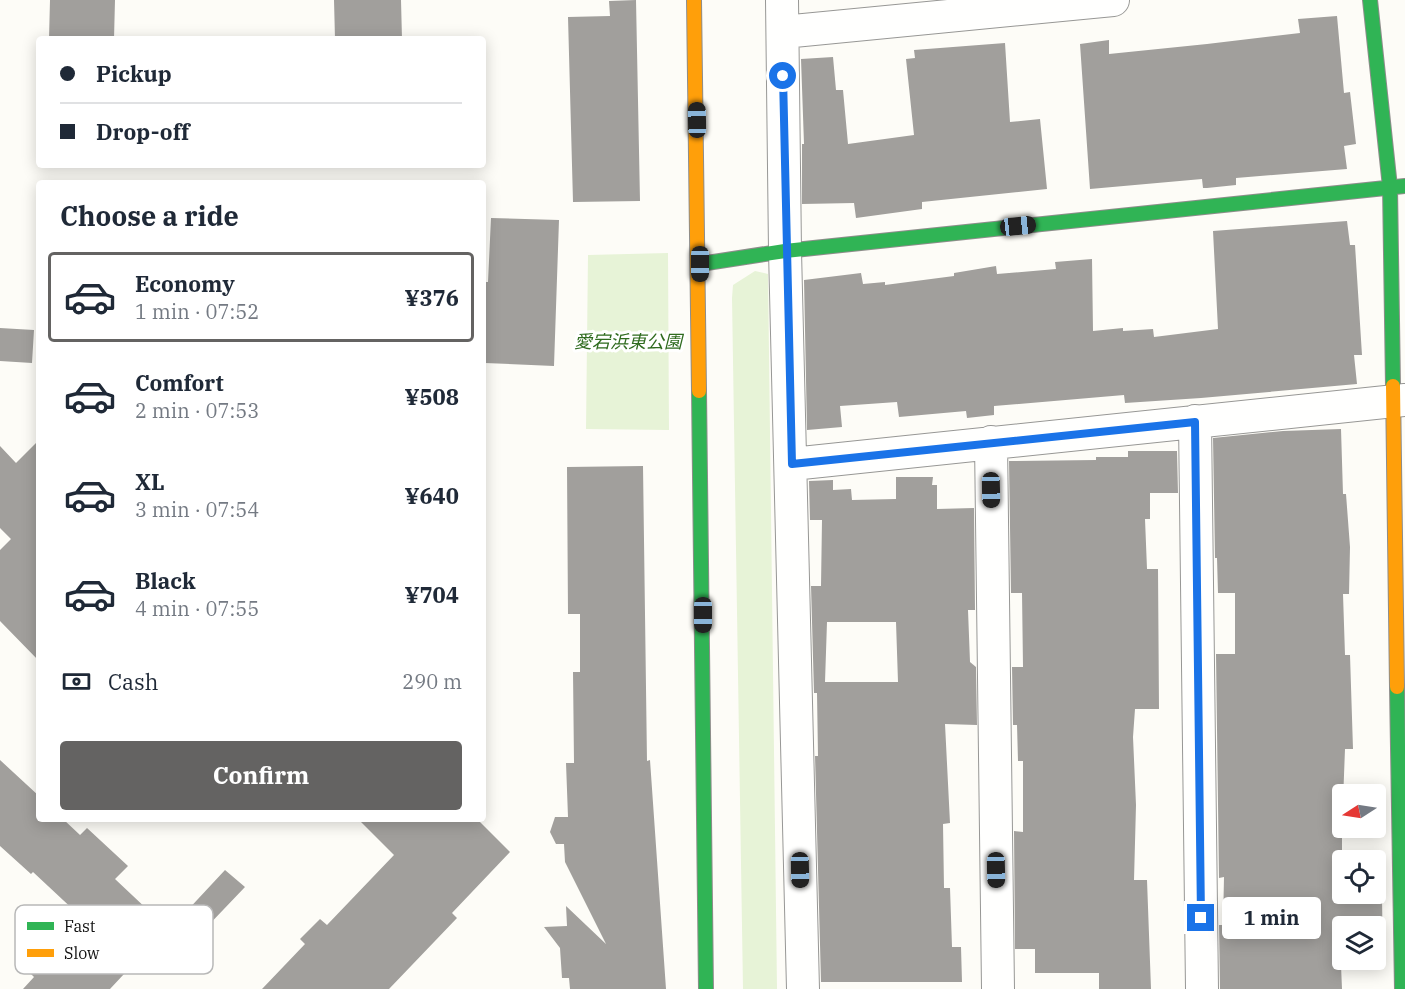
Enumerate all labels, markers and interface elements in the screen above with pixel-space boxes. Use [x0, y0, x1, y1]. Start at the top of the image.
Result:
text: Pickup [96, 59, 172, 88]
route start [769, 62, 796, 89]
car [688, 102, 706, 138]
text: Drop-off [96, 117, 190, 146]
text: Choose a ride [60, 198, 239, 233]
car [999, 215, 1037, 237]
car [691, 246, 709, 282]
text: Economy [135, 269, 235, 298]
icon: car [63, 270, 117, 324]
text: ¥376 [404, 283, 459, 312]
text: 1 min · 07:52 [135, 298, 259, 325]
park label: 愛宕浜東公園 [574, 330, 685, 353]
text: Comfort [135, 368, 224, 397]
icon: car [63, 369, 117, 423]
text: ¥508 [404, 382, 459, 411]
text: 2 min · 07:53 [135, 397, 259, 424]
text: XL [135, 467, 165, 496]
icon: car [63, 468, 117, 522]
car [982, 472, 1000, 508]
text: ¥640 [404, 481, 459, 510]
text: 3 min · 07:54 [135, 496, 259, 523]
text: Black [135, 566, 196, 595]
icon: car [63, 567, 117, 621]
text: ¥704 [404, 580, 459, 609]
text: 4 min · 07:55 [135, 595, 259, 622]
car [694, 597, 712, 633]
icon: cash [60, 665, 93, 698]
text: Cash [108, 667, 159, 696]
text: 290 m [402, 668, 462, 695]
button: Confirm [60, 741, 462, 810]
north arrow [1332, 784, 1386, 838]
map controls [1332, 784, 1386, 970]
button: locate [1332, 850, 1386, 904]
car [791, 852, 809, 888]
car [987, 852, 1005, 888]
callout: 1 min [1222, 897, 1321, 939]
route end [1187, 904, 1214, 931]
text: 1 min [1244, 904, 1300, 931]
legend [15, 905, 213, 974]
text: Fast [64, 916, 96, 936]
button: layers [1332, 916, 1386, 970]
text: Slow [64, 943, 100, 963]

